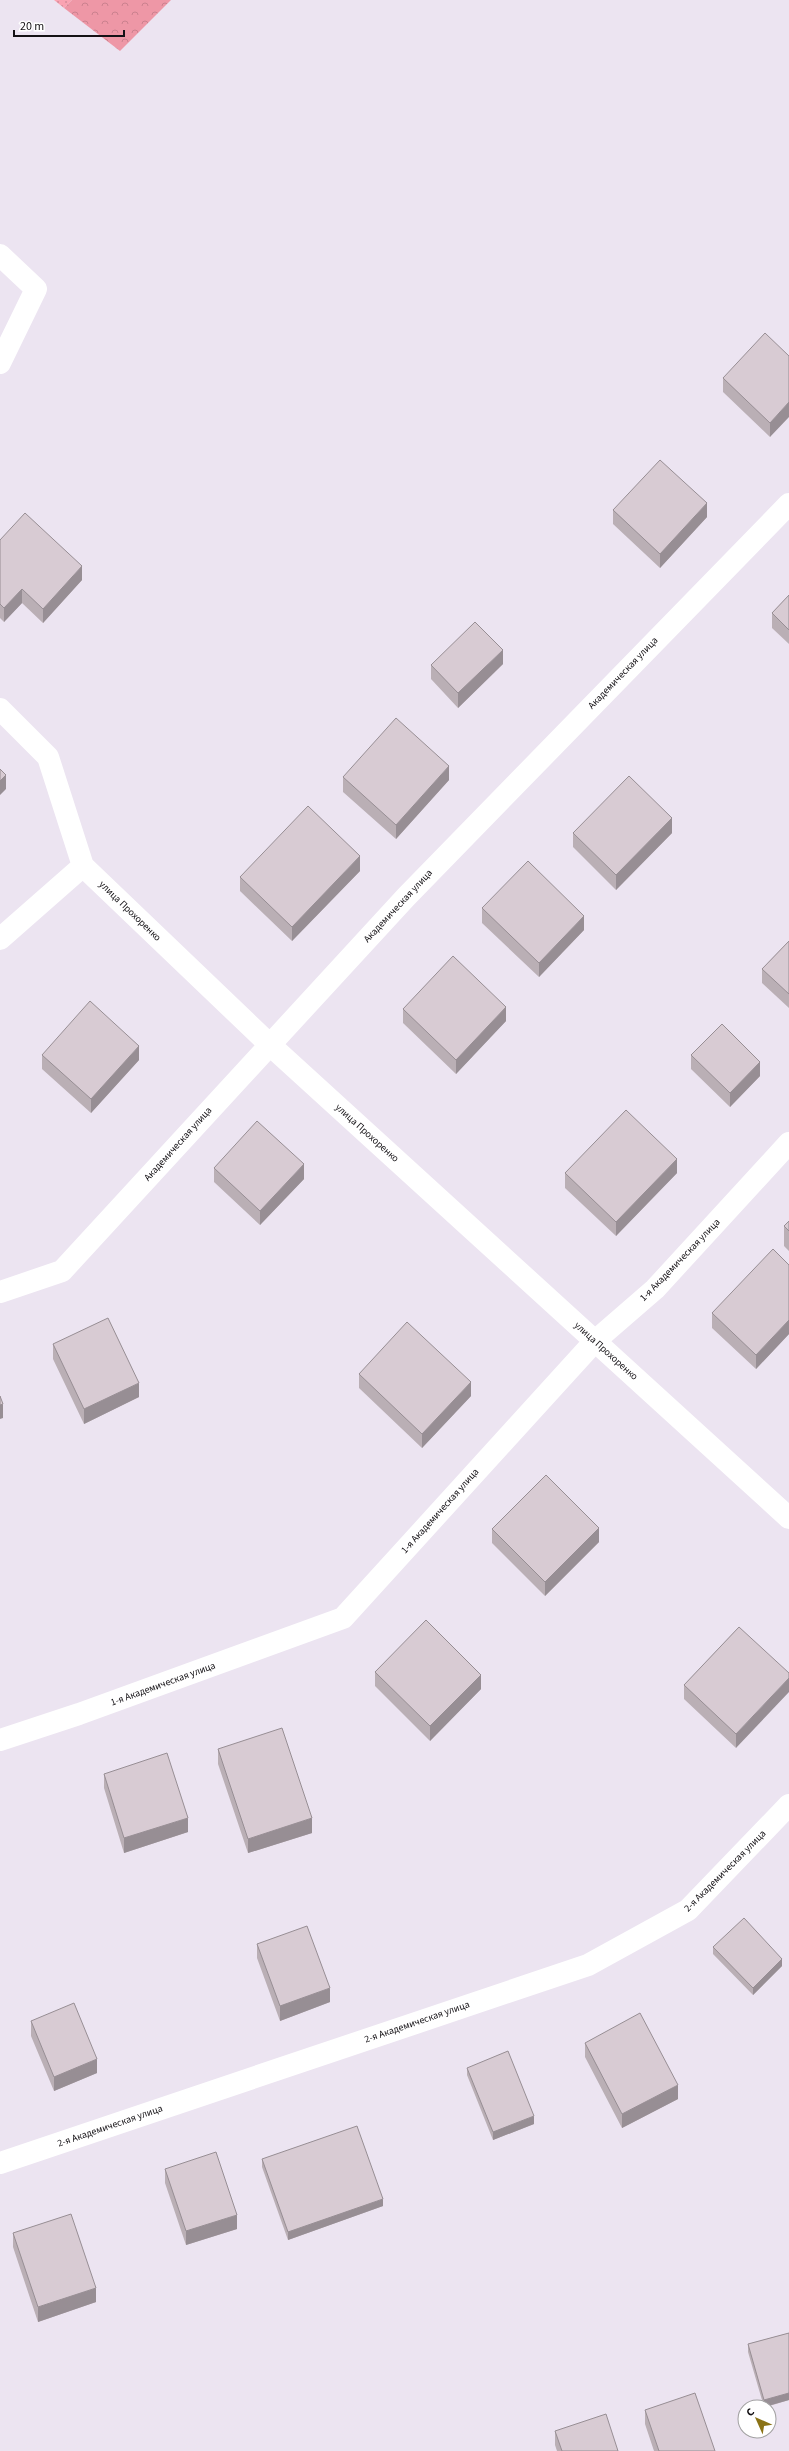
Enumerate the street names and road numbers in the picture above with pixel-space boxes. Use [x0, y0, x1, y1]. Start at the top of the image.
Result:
street label: Академическая улица [585, 634, 661, 712]
street label: Академическая улица [360, 866, 436, 946]
street label: улица Прохоренко [96, 878, 164, 944]
street label: улица Прохоренко [332, 1101, 402, 1165]
street label: Академическая улица [141, 1104, 215, 1184]
street label: 1-я Академическая улица [637, 1215, 723, 1305]
street label: улица Прохоренко [571, 1319, 641, 1383]
street label: 1-я Академическая улица [398, 1465, 482, 1557]
street label: 1-я Академическая улица [109, 1659, 217, 1709]
street label: 2-я Академическая улица [681, 1827, 769, 1915]
street label: 2-я Академическая улица [362, 1997, 472, 2047]
street label: 2-я Академическая улица [55, 2101, 165, 2151]

